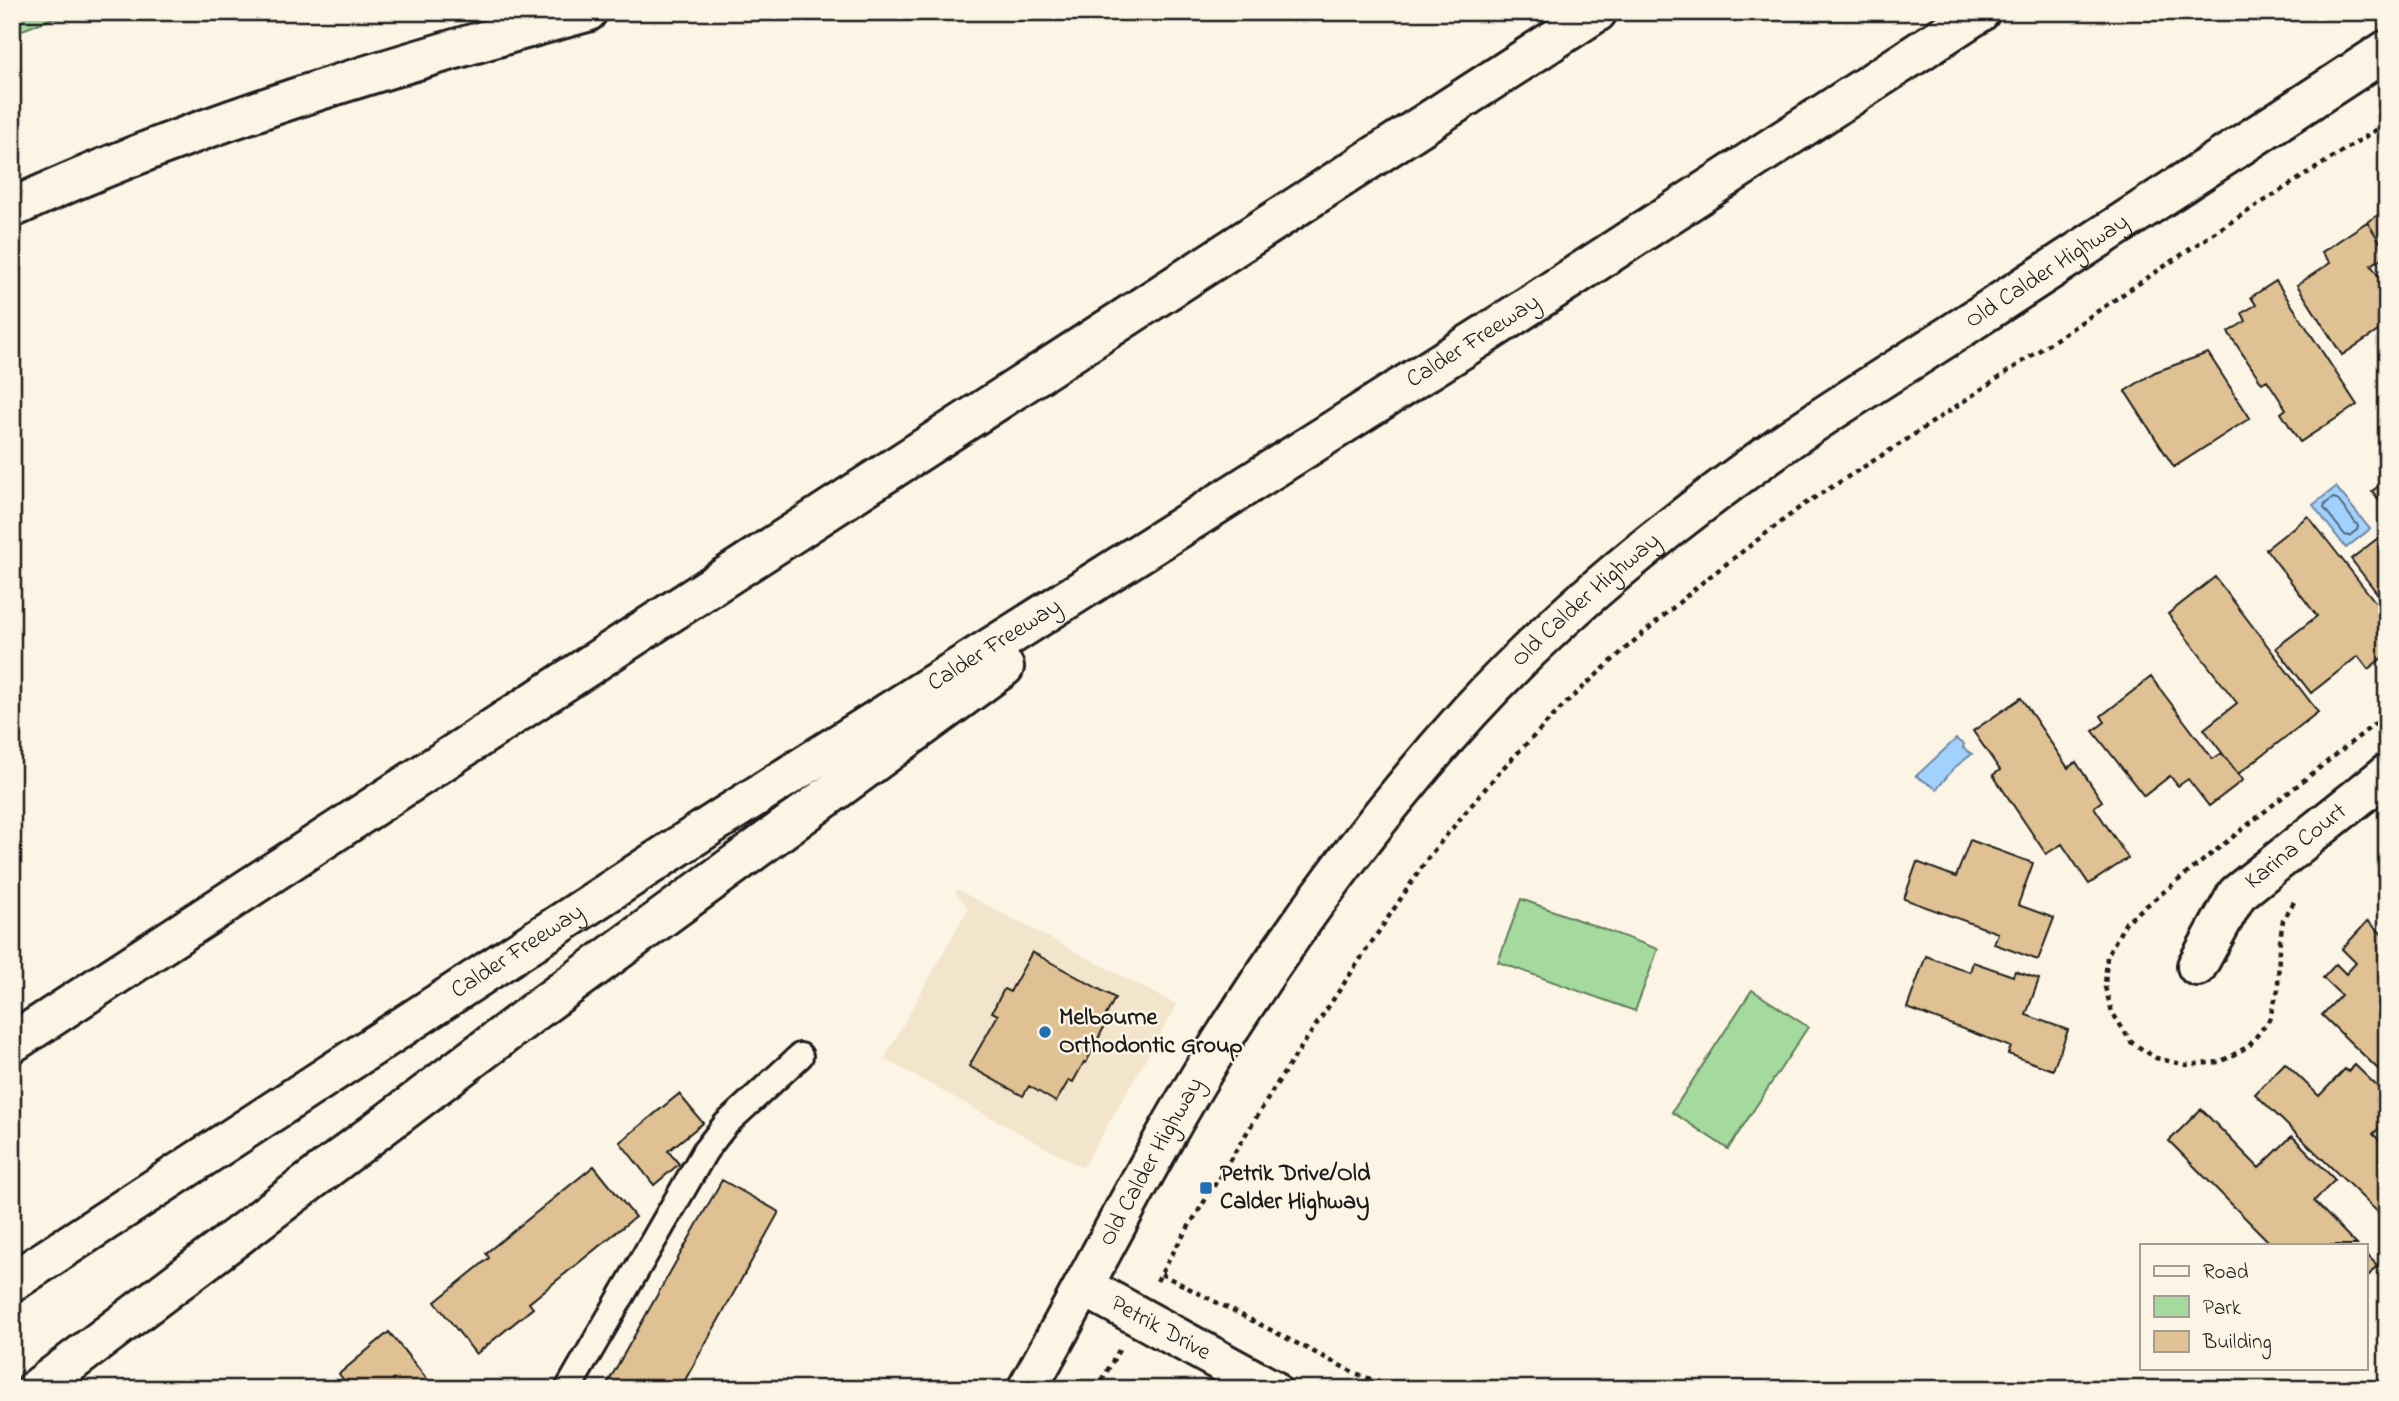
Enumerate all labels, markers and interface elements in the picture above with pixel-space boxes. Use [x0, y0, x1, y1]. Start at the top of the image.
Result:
street label: Old Calder Highway [1959, 205, 2136, 338]
street label: Calder Freeway [1400, 285, 1548, 397]
street label: Old Calder Highway [1504, 524, 1669, 676]
street label: Calder Freeway [921, 589, 1069, 701]
street label: Karina Court [2237, 795, 2355, 899]
street label: Calder Freeway [444, 895, 592, 1008]
place label: Melbourne Orthodontic Group [1059, 1001, 1243, 1064]
marker: Melbourne Orthodontic Group [1037, 1024, 1053, 1040]
street label: Old Calder Highway [1090, 1071, 1214, 1253]
place label: Petrik Drive/Old Calder Highway [1220, 1157, 1371, 1221]
marker: Petrik Drive/Old Calder Highway [1198, 1180, 1214, 1196]
legend [2140, 1244, 2368, 1370]
text: Road [2203, 1258, 2249, 1288]
street label: Petrik Drive [1104, 1287, 1217, 1370]
text: Park [2203, 1294, 2242, 1324]
text: Building [2202, 1328, 2272, 1360]

